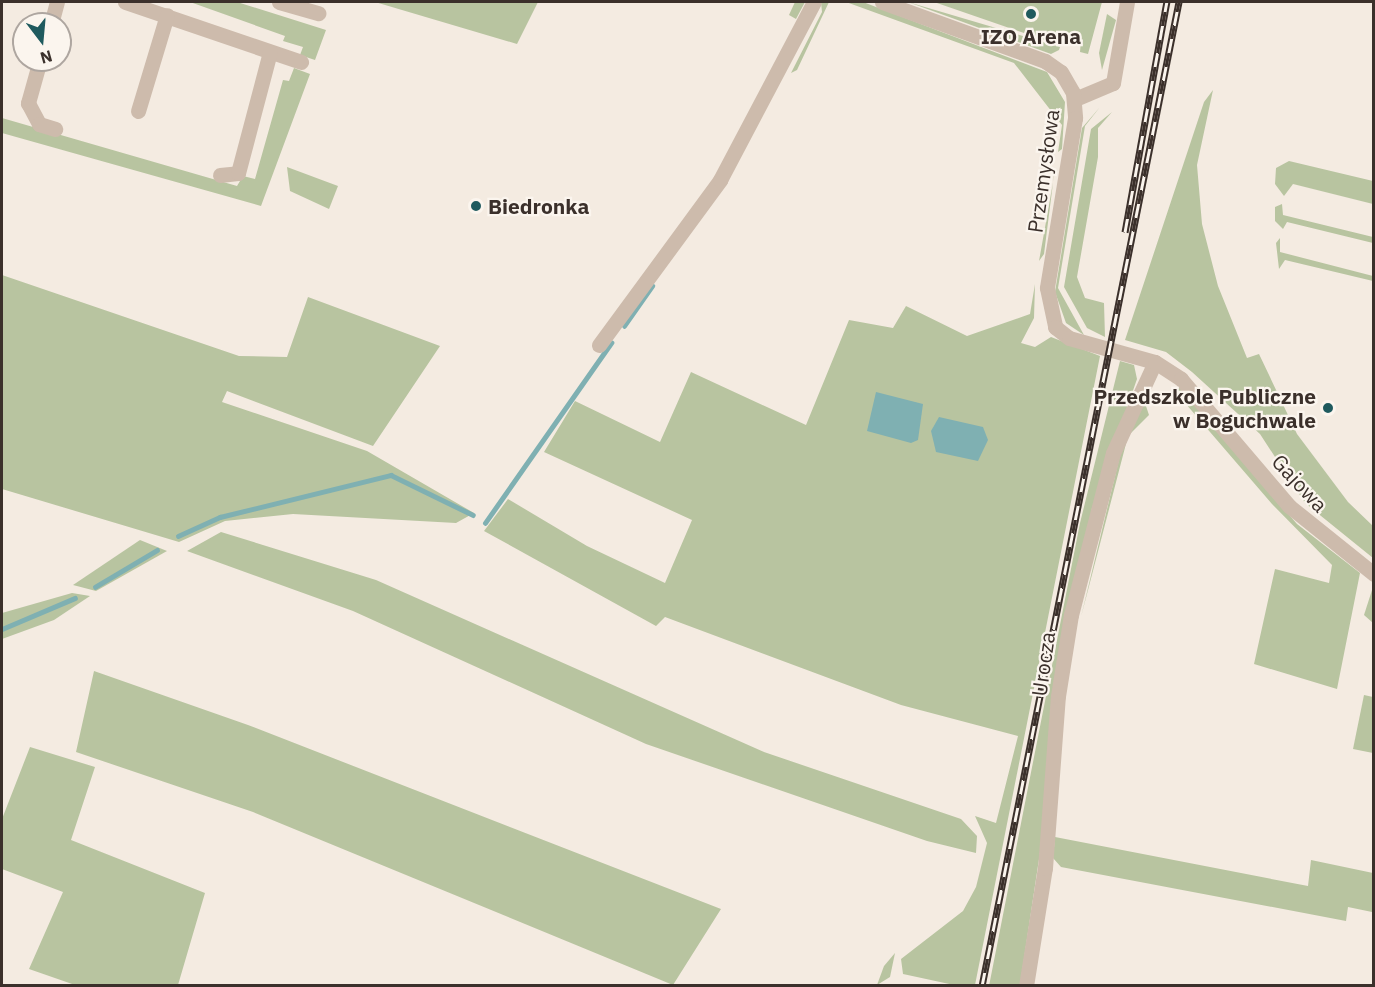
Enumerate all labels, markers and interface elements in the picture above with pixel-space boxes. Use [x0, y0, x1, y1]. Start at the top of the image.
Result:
marker: IZO Arena [1024, 7, 1038, 21]
north arrow [12, 12, 72, 72]
place label: IZO Arena [981, 23, 1081, 49]
text: N [38, 46, 55, 69]
street label: Przemysłowa [1022, 107, 1064, 235]
place label: Biedronka [488, 193, 589, 219]
marker: Biedronka [469, 199, 483, 213]
place label: Przedszkole Publiczne w Boguchwale [1094, 383, 1316, 433]
marker: Przedszkole Publiczne w Boguchwale [1321, 401, 1335, 415]
street label: Gajowa [1267, 449, 1333, 517]
street label: Urocza [1026, 630, 1060, 698]

